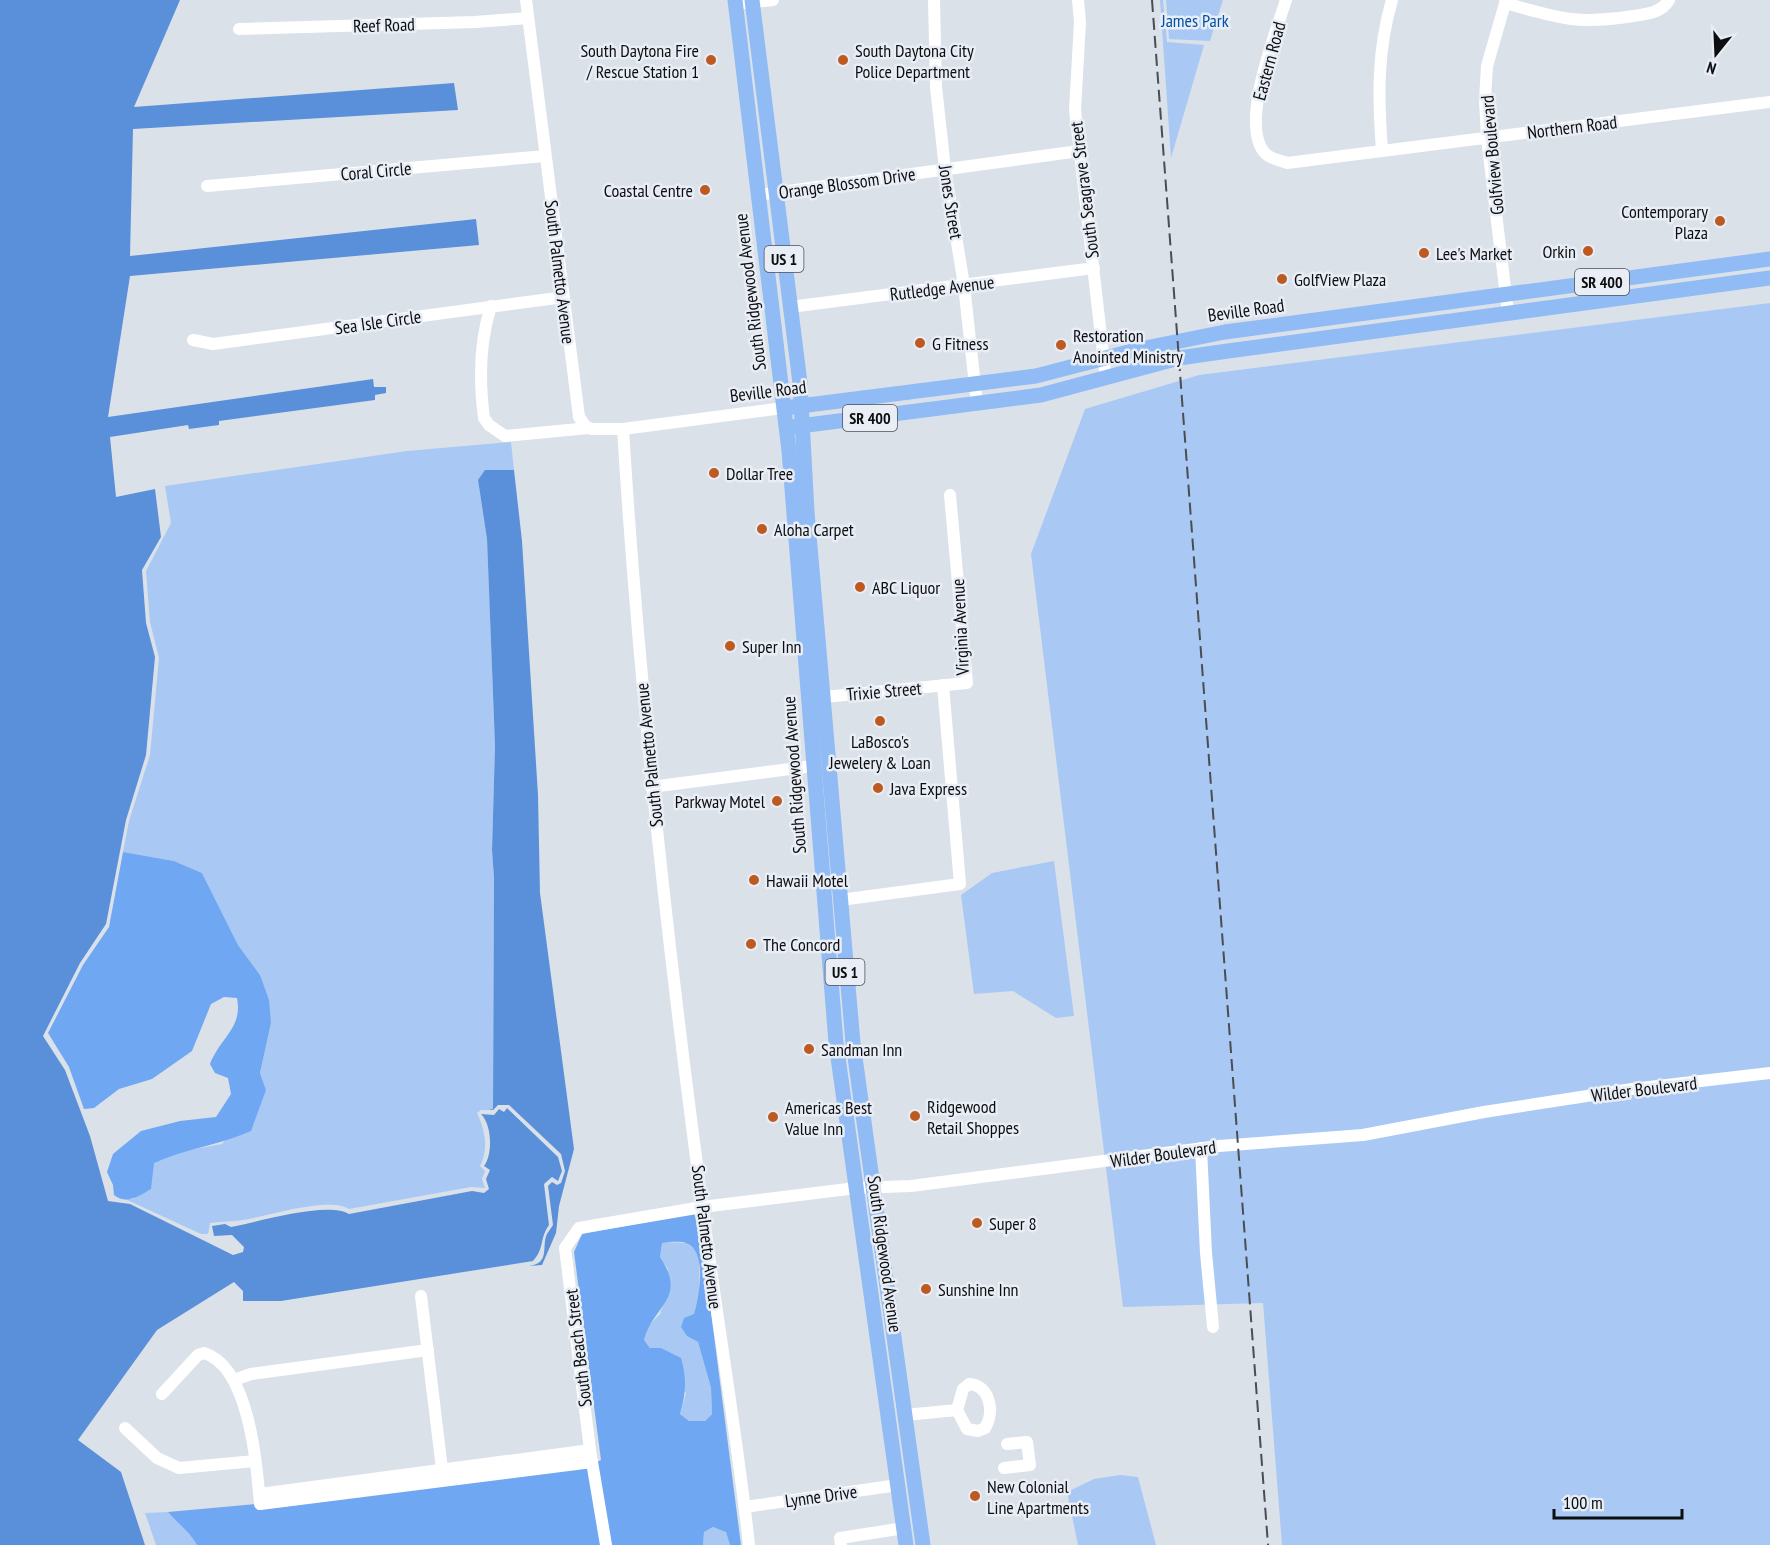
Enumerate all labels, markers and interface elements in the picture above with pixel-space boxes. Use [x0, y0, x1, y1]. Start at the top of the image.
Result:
park label: James Park [1160, 9, 1229, 32]
street label: Reef Road [353, 12, 415, 38]
street label: Eastern Road [1247, 19, 1291, 103]
north arrow [1686, 24, 1746, 84]
place label: South Daytona Fire / Rescue Station 1 [580, 39, 699, 83]
place label: South Daytona City Police Department [855, 39, 974, 83]
marker: South Daytona Fire / Rescue Station 1 [704, 53, 718, 67]
marker: South Daytona City Police Department [836, 53, 850, 67]
text: N [1704, 57, 1719, 79]
street label: Golfview Boulevard [1475, 94, 1509, 216]
street label: Northern Road [1526, 110, 1618, 144]
street label: South Seagrave Street [1064, 120, 1104, 260]
street label: Coral Circle [340, 156, 412, 186]
street label: Orange Blossom Drive [777, 162, 917, 204]
street label: Jones Street [934, 162, 968, 241]
place label: Coastal Centre [604, 179, 693, 202]
marker: Coastal Centre [698, 183, 712, 197]
street label: South Palmetto Avenue [540, 199, 580, 345]
place label: Contemporary Plaza [1621, 200, 1708, 244]
street label: South Ridgewood Avenue [729, 212, 771, 372]
marker: Contemporary Plaza [1713, 214, 1727, 228]
place label: Orkin [1542, 240, 1576, 263]
place label: Lee's Market [1436, 242, 1512, 265]
marker: Orkin [1581, 244, 1595, 258]
road number: US 1 [764, 246, 804, 272]
marker: Lee's Market [1417, 246, 1431, 260]
place label: GolfView Plaza [1294, 268, 1386, 291]
road number: SR 400 [1575, 269, 1629, 295]
street label: Rutledge Avenue [889, 270, 995, 306]
marker: GolfView Plaza [1275, 272, 1289, 286]
street label: Beville Road [1206, 293, 1286, 327]
street label: Sea Isle Circle [333, 305, 423, 339]
place label: Restoration Anointed Ministry [1073, 324, 1183, 368]
place label: G Fitness [932, 332, 988, 355]
marker: G Fitness [913, 336, 927, 350]
marker: Restoration Anointed Ministry [1054, 338, 1068, 352]
street label: Beville Road [728, 375, 808, 407]
road number: SR 400 [843, 405, 897, 431]
place label: Dollar Tree [726, 462, 793, 485]
marker: Dollar Tree [707, 466, 721, 480]
place label: Aloha Carpet [774, 518, 854, 541]
marker: Aloha Carpet [755, 522, 769, 536]
place label: ABC Liquor [872, 576, 940, 599]
street label: Virginia Avenue [946, 578, 974, 677]
marker: ABC Liquor [853, 580, 867, 594]
place label: Super Inn [742, 635, 802, 658]
marker: Super Inn [723, 639, 737, 653]
street label: Trixie Street [846, 676, 923, 706]
street label: South Palmetto Avenue [630, 682, 668, 828]
street label: South Ridgewood Avenue [777, 695, 811, 855]
marker: LaBosco's Jewelery & Loan [873, 714, 887, 728]
place label: LaBosco's Jewelery & Loan [828, 730, 931, 774]
place label: Java Express [889, 777, 967, 800]
marker: Java Express [871, 781, 885, 795]
place label: Parkway Motel [675, 790, 766, 813]
marker: Parkway Motel [770, 794, 784, 808]
place label: Hawaii Motel [766, 869, 849, 892]
marker: Hawaii Motel [747, 873, 761, 887]
place label: The Concord [763, 933, 840, 956]
marker: The Concord [744, 937, 758, 951]
road number: US 1 [826, 959, 864, 985]
place label: Sandman Inn [821, 1038, 902, 1061]
marker: Sandman Inn [802, 1042, 816, 1056]
street label: Wilder Boulevard [1590, 1071, 1698, 1107]
place label: Ridgewood Retail Shoppes [927, 1095, 1019, 1139]
place label: Americas Best Value Inn [784, 1096, 872, 1140]
marker: Ridgewood Retail Shoppes [908, 1109, 922, 1123]
marker: Americas Best Value Inn [766, 1110, 780, 1124]
street label: Wilder Boulevard [1109, 1135, 1217, 1173]
street label: South Palmetto Avenue [687, 1164, 727, 1310]
street label: South Ridgewood Avenue [863, 1174, 907, 1334]
place label: Super 8 [989, 1212, 1037, 1235]
marker: Super 8 [970, 1216, 984, 1230]
place label: Sunshine Inn [938, 1278, 1018, 1301]
marker: Sunshine Inn [919, 1282, 933, 1296]
street label: South Beach Street [559, 1288, 597, 1408]
place label: New Colonial Line Apartments [987, 1475, 1089, 1519]
street label: Lynne Drive [783, 1480, 859, 1512]
scale bar [1554, 1482, 1682, 1520]
marker: New Colonial Line Apartments [968, 1489, 982, 1503]
text: 100 m [1563, 1491, 1603, 1514]

